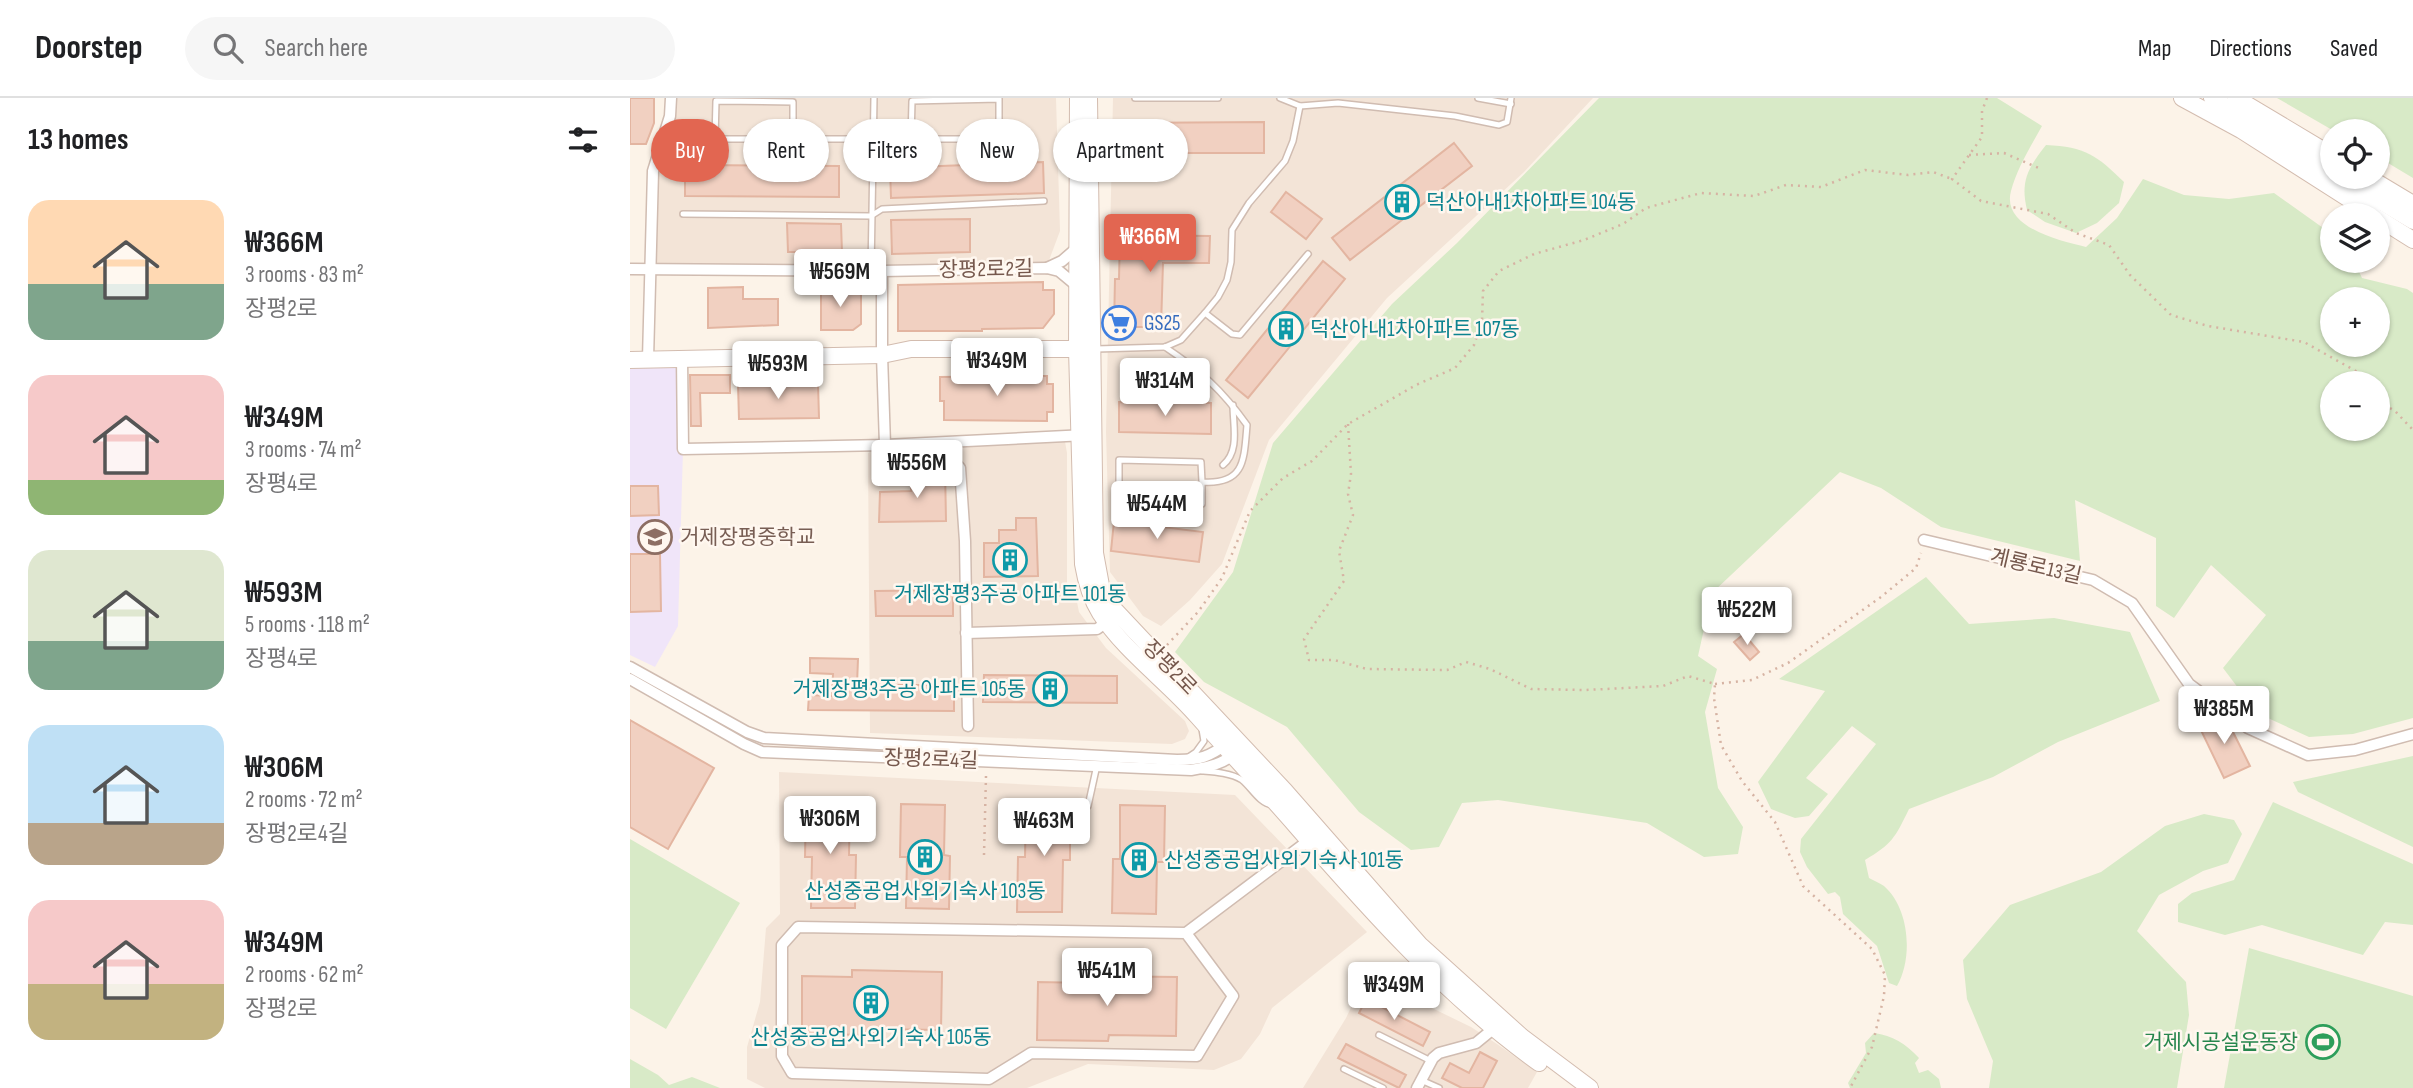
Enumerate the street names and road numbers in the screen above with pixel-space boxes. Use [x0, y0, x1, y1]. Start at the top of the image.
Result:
street label: 장평2로2길 [939, 256, 1034, 283]
street label: 계룡로13길 [1988, 544, 2084, 589]
street label: 장평2로 [1138, 635, 1202, 700]
street label: 장평2로4길 [883, 745, 979, 774]

